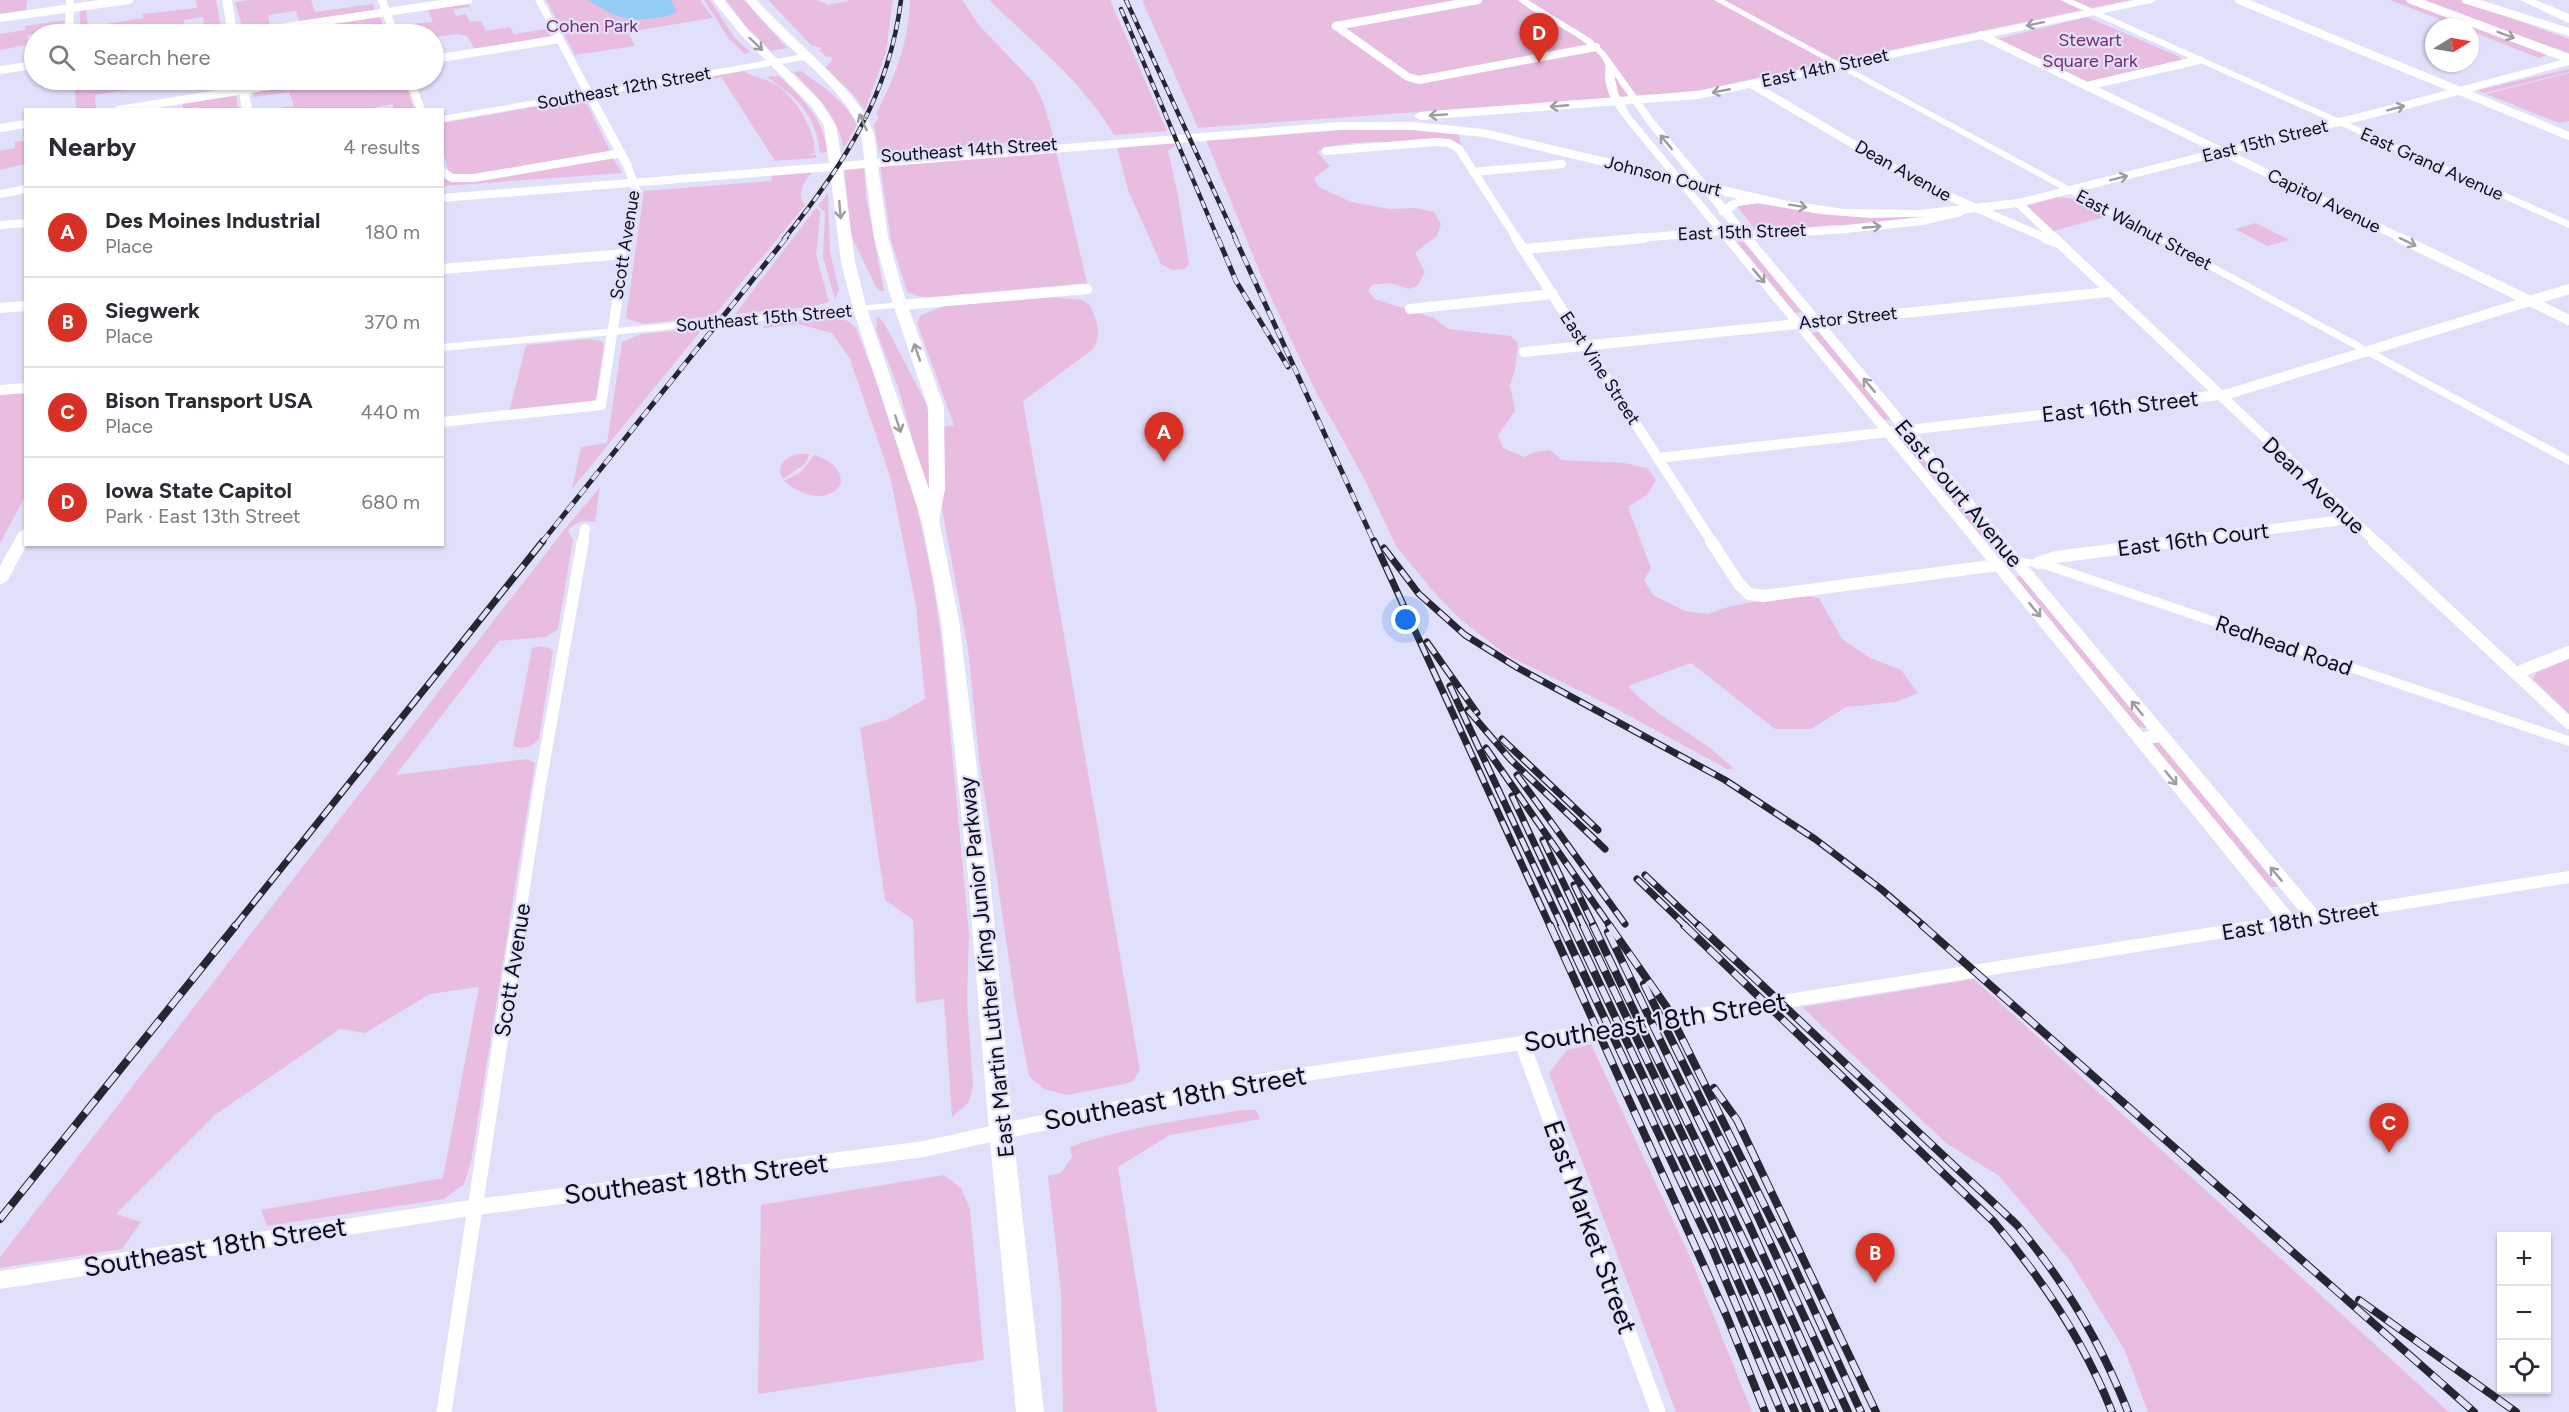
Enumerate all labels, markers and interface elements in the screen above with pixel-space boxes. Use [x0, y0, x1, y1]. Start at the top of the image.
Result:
pin: D [1520, 14, 1558, 63]
park label: Cohen Park [546, 15, 638, 37]
one-way arrow [2025, 18, 2044, 30]
north arrow [2425, 18, 2479, 72]
search box [24, 24, 444, 90]
park label: Stewart Square Park [2042, 29, 2138, 72]
one-way arrow [2496, 31, 2515, 42]
one-way arrow [749, 37, 764, 52]
icon: search [45, 41, 78, 74]
text: Search here [93, 44, 211, 71]
street label: East 14th Street [1759, 44, 1891, 92]
street label: Southeast 12th Street [535, 62, 713, 114]
one-way arrow [1711, 86, 1731, 97]
one-way arrow [1550, 101, 1570, 112]
one-way arrow [2386, 102, 2405, 113]
one-way arrow [1428, 110, 1448, 121]
one-way arrow [856, 114, 868, 132]
street label: East 15th Street [2200, 115, 2330, 167]
street label: East Grand Avenue [2357, 123, 2507, 206]
text: Nearby [48, 131, 136, 163]
street label: Southeast 14th Street [880, 133, 1058, 167]
one-way arrow [1660, 134, 1673, 150]
text: 4 results [343, 135, 420, 159]
street label: Dean Avenue [1851, 135, 1955, 207]
street label: Johnson Court [1602, 151, 1724, 201]
street label: Capitol Avenue [2264, 164, 2384, 238]
one-way arrow [2109, 171, 2128, 183]
street label: East Walnut Street [2072, 185, 2216, 275]
street label: Scott Avenue [606, 189, 645, 301]
one-way arrow [835, 199, 846, 219]
one-way arrow [1787, 201, 1807, 212]
text: Des Moines Industrial [105, 207, 320, 234]
street label: East 15th Street [1677, 219, 1807, 245]
text: A [60, 220, 75, 244]
text: 180 m [365, 220, 420, 244]
one-way arrow [1861, 221, 1881, 232]
text: Place [105, 234, 153, 258]
one-way arrow [2398, 236, 2416, 248]
one-way arrow [1752, 268, 1765, 284]
text: Siegwerk [105, 297, 200, 324]
street label: Southeast 15th Street [675, 299, 853, 337]
street label: Astor Street [1798, 302, 1898, 334]
street label: East Vine Street [1555, 307, 1645, 429]
text: B [61, 310, 74, 334]
text: 370 m [364, 310, 420, 334]
text: Place [105, 324, 153, 348]
one-way arrow [911, 343, 922, 362]
one-way arrow [1862, 377, 1875, 393]
street label: East 16th Street [2040, 385, 2200, 428]
text: Bison Transport USA [105, 387, 313, 414]
text: C [60, 400, 75, 424]
text: 440 m [360, 400, 420, 424]
pin: A [1144, 412, 1184, 462]
text: Place [105, 414, 153, 438]
one-way arrow [894, 414, 905, 433]
street label: East Court Avenue [1889, 414, 2028, 573]
street label: Dean Avenue [2257, 431, 2371, 540]
text: Iowa State Capitol [105, 477, 292, 504]
text: D [61, 490, 75, 514]
text: 680 m [362, 490, 420, 514]
text: Park · East 13th Street [105, 504, 301, 528]
street label: East 16th Court [2116, 517, 2270, 562]
one-way arrow [2028, 602, 2041, 618]
your location [1391, 605, 1420, 634]
street label: Redhead Road [2212, 609, 2356, 682]
one-way arrow [2131, 700, 2144, 716]
one-way arrow [2164, 770, 2177, 786]
street label: East Martin Luther King Junior Parkway [953, 775, 1020, 1159]
one-way arrow [2270, 866, 2283, 882]
street label: East 18th Street [2220, 895, 2380, 946]
street label: Scott Avenue [489, 901, 536, 1039]
street label: Southeast 18th Street [1521, 984, 1789, 1059]
street label: Southeast 18th Street [1041, 1058, 1309, 1137]
pin: C [2370, 1104, 2408, 1153]
street label: East Market Street [1536, 1115, 1644, 1338]
street label: Southeast 18th Street [562, 1146, 830, 1211]
street label: Southeast 18th Street [81, 1209, 349, 1284]
map controls [2497, 1232, 2551, 1394]
button: + [2497, 1232, 2551, 1286]
pin: B [1856, 1234, 1894, 1283]
button: − [2497, 1286, 2551, 1340]
button: locate [2497, 1340, 2551, 1394]

